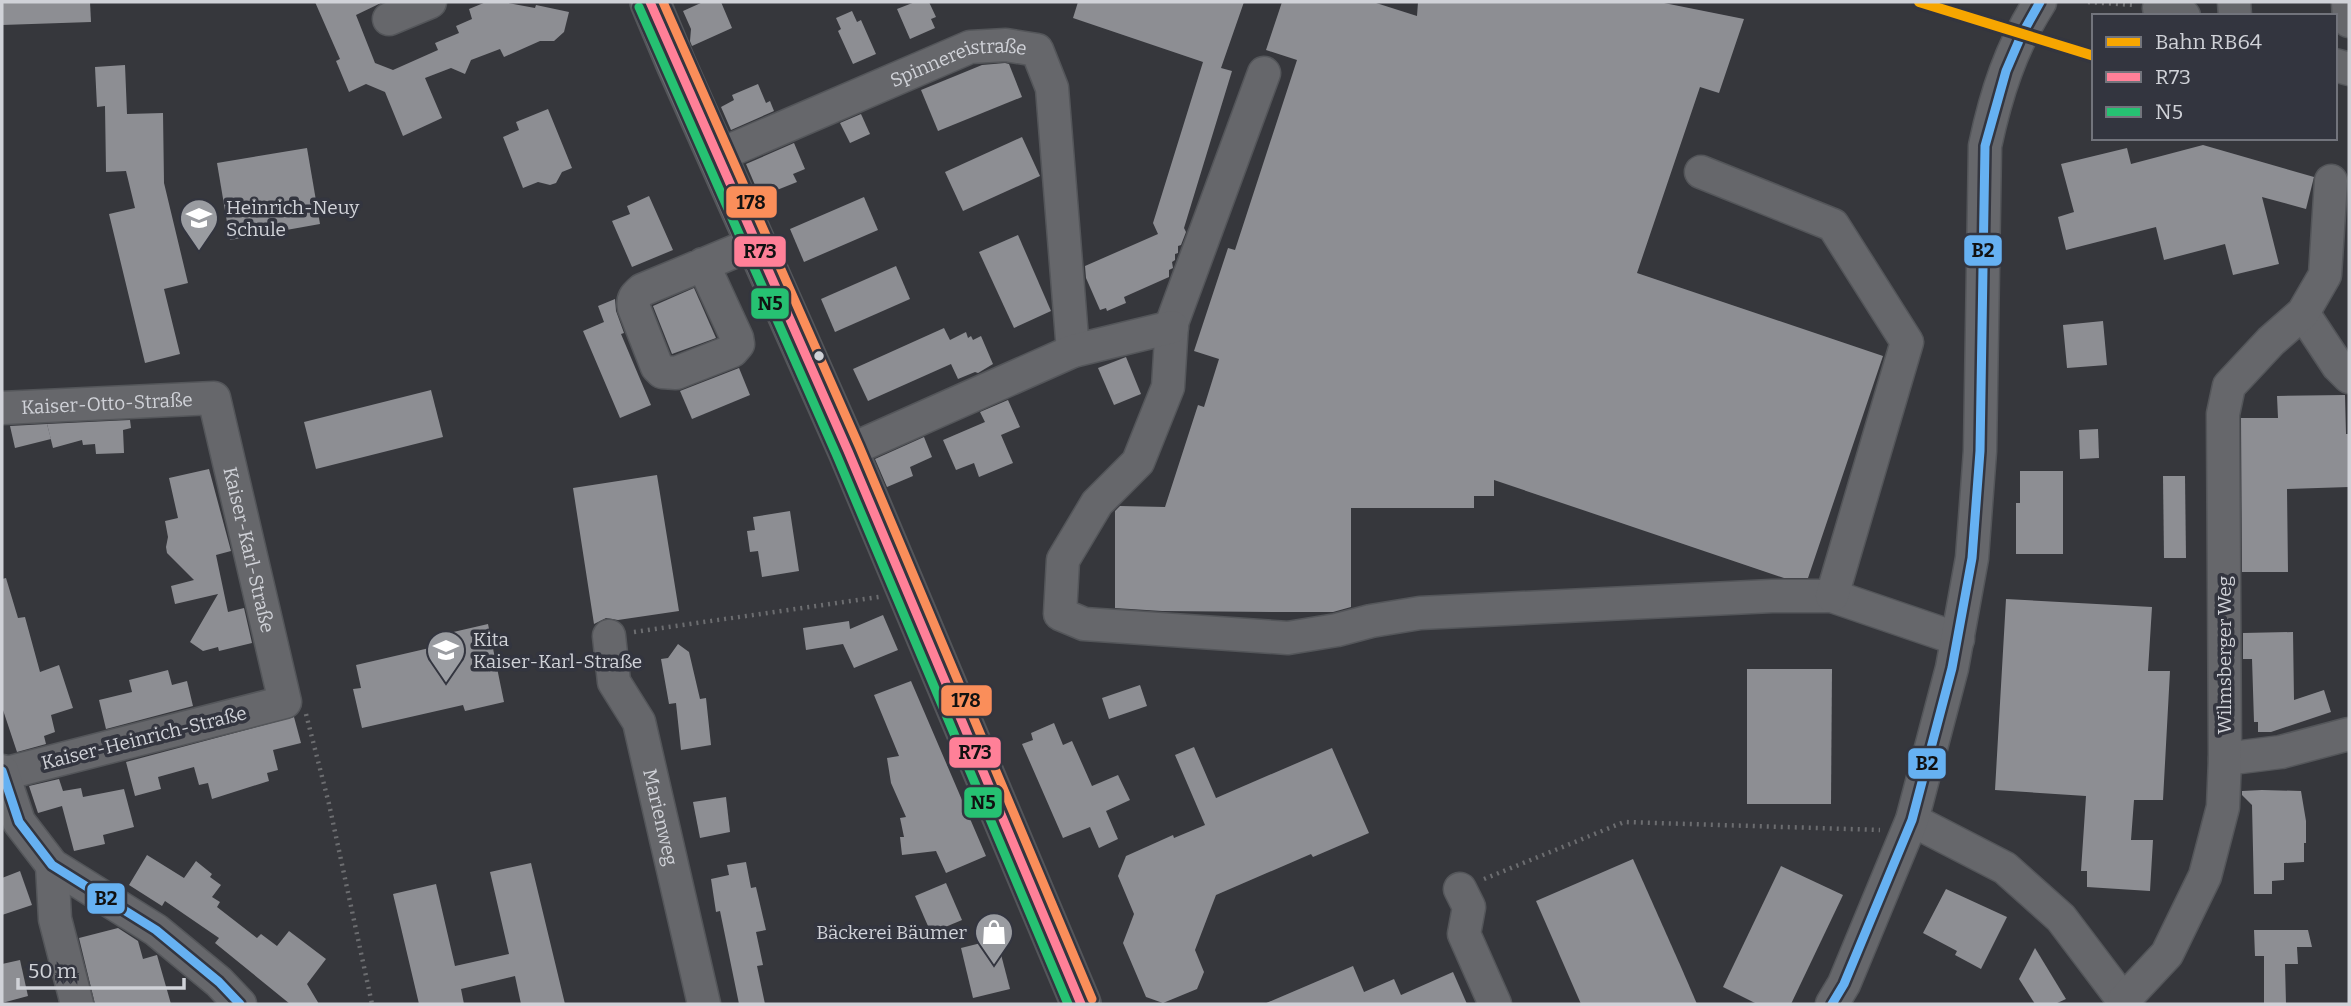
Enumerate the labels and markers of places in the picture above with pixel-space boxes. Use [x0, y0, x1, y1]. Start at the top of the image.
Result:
place label: Heinrich-Neuy Schule [226, 196, 360, 241]
school or university icon: Heinrich-Neuy Schule [178, 197, 220, 252]
unlabelled marker [812, 349, 826, 363]
place label: Kita Kaiser-Karl-Straße [473, 628, 642, 673]
school or university icon: Kita Kaiser-Karl-Straße [425, 629, 467, 684]
shop icon: Bäckerei Bäumer [973, 911, 1015, 966]
place label: Bäckerei Bäumer [816, 921, 968, 944]

